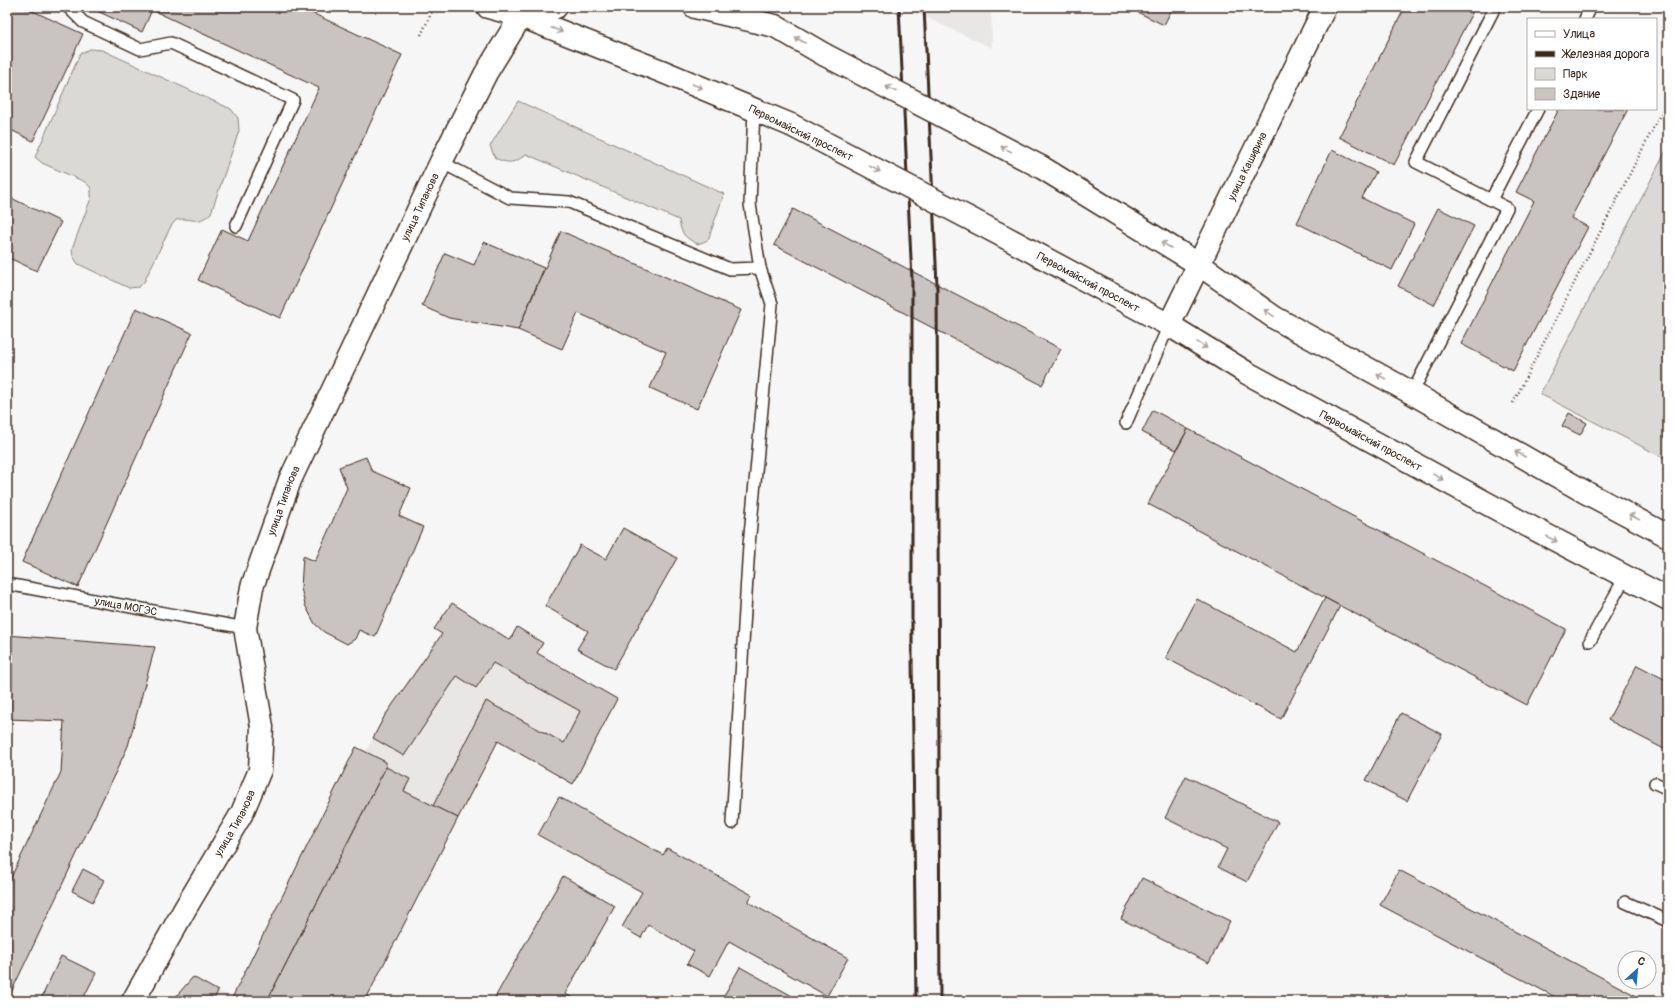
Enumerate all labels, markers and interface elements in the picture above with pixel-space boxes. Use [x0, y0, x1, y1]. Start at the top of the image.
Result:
legend [1527, 18, 1657, 110]
one-way arrow [551, 27, 563, 35]
text: Улица [1563, 27, 1595, 42]
one-way arrow [794, 36, 806, 44]
text: Железная дорога [1561, 47, 1650, 62]
text: Парк [1563, 67, 1588, 82]
one-way arrow [691, 82, 703, 90]
one-way arrow [885, 85, 897, 92]
text: Здание [1563, 87, 1600, 102]
street label: Первомайский проспект [747, 102, 856, 164]
street label: улица Каширина [1224, 130, 1269, 203]
one-way arrow [1000, 145, 1012, 153]
one-way arrow [869, 166, 881, 173]
street label: улица Типанова [398, 171, 441, 244]
one-way arrow [1161, 240, 1172, 249]
street label: Первомайский проспект [1035, 249, 1143, 315]
one-way arrow [1264, 309, 1275, 317]
one-way arrow [1196, 342, 1208, 350]
one-way arrow [1376, 372, 1388, 380]
street label: Первомайский проспект [1317, 407, 1425, 474]
one-way arrow [1514, 450, 1526, 458]
street label: улица Типанова [264, 463, 302, 538]
one-way arrow [1432, 473, 1444, 481]
one-way arrow [1628, 513, 1640, 521]
one-way arrow [1546, 535, 1558, 543]
street label: улица МОГЭС [93, 594, 159, 618]
street label: улица Типанова [211, 788, 257, 859]
north arrow [1617, 950, 1657, 990]
text: С [1635, 954, 1647, 969]

